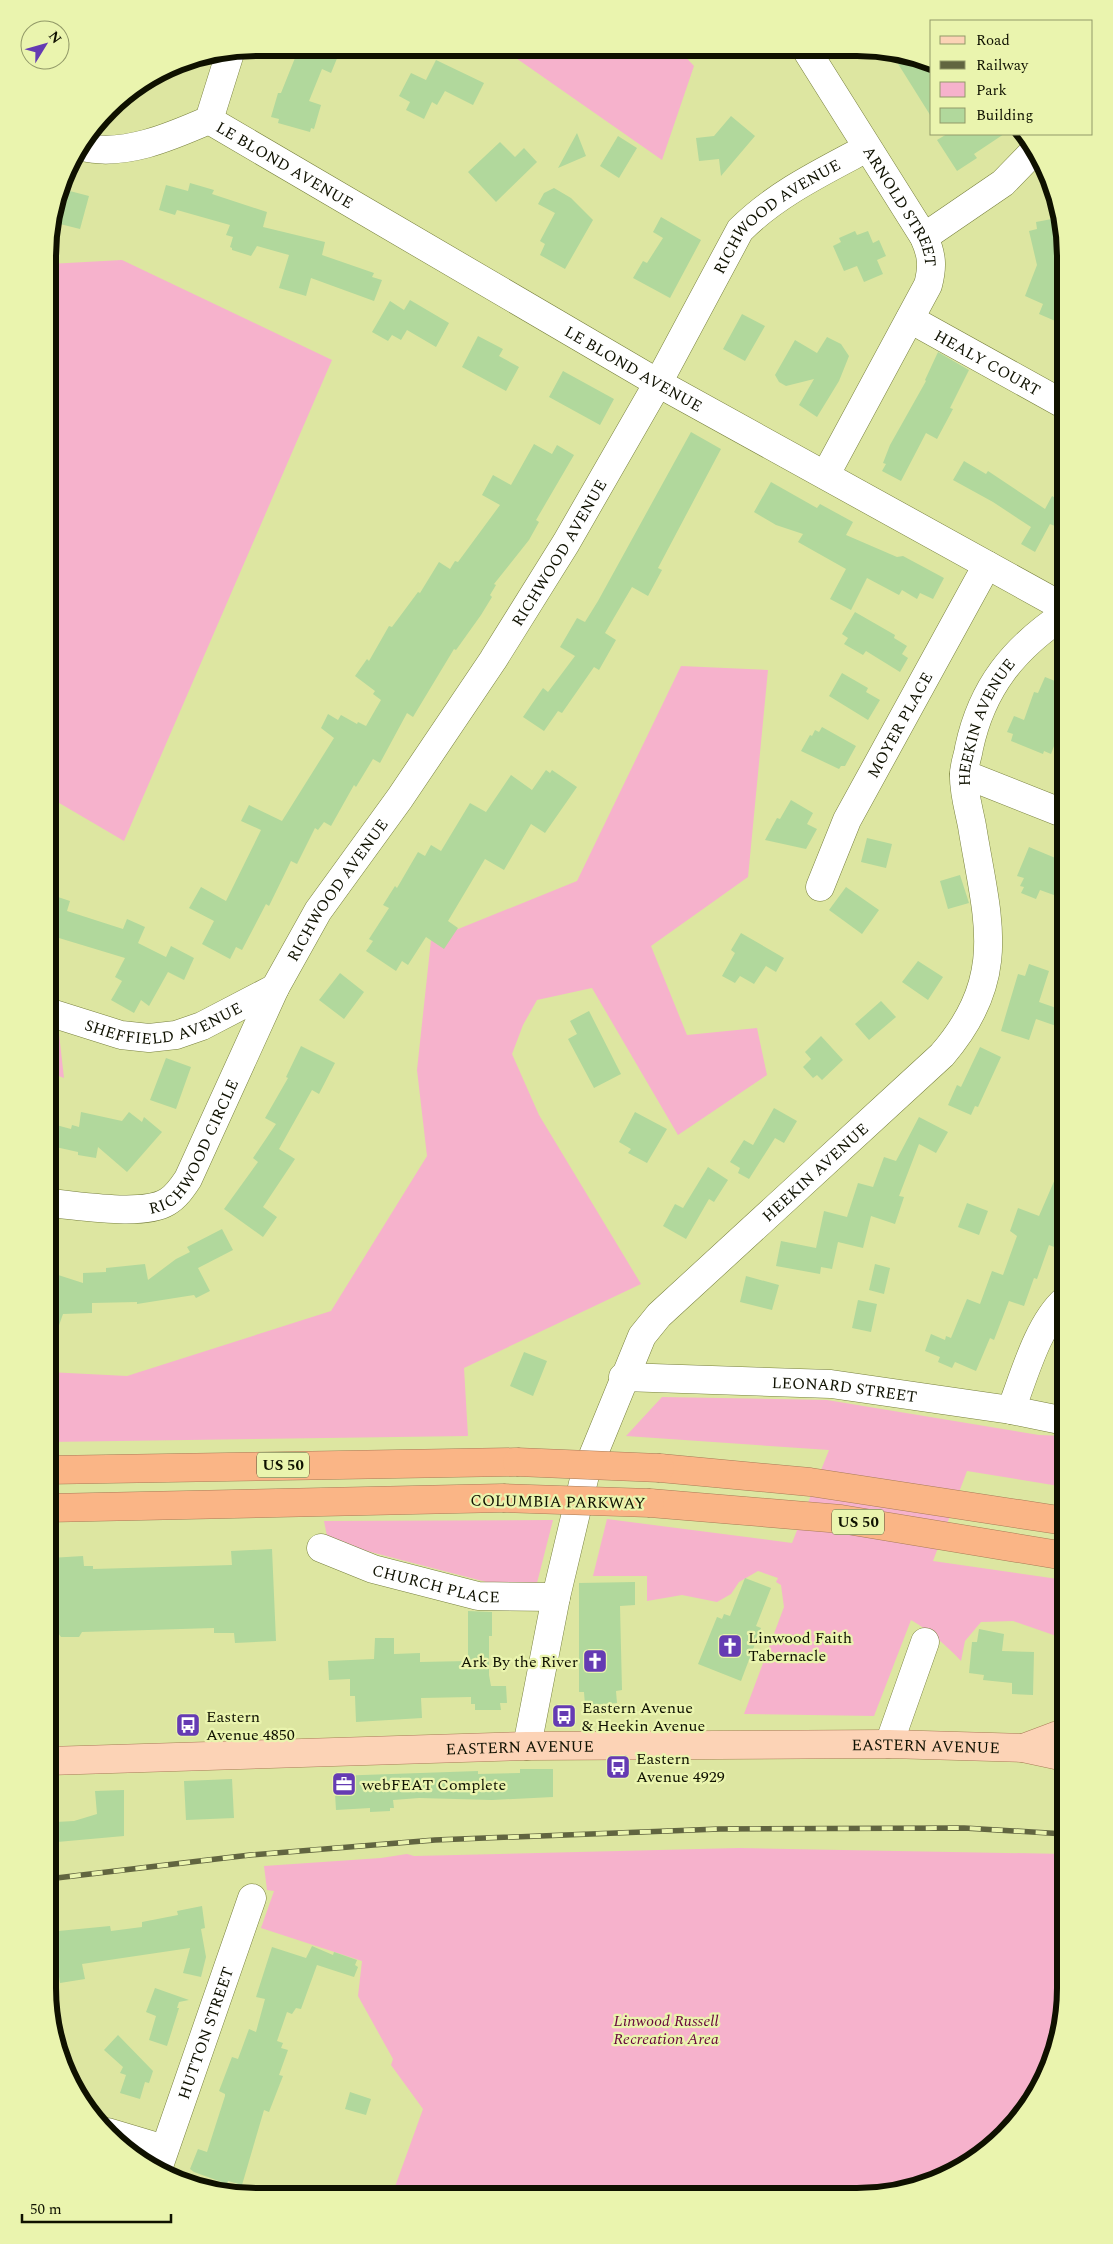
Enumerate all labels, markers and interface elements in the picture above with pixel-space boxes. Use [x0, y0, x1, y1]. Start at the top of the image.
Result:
north arrow [20, 20, 70, 70]
legend [930, 20, 1093, 135]
text: N [43, 27, 67, 48]
text: Road [976, 29, 1010, 52]
text: Railway [976, 54, 1029, 77]
text: Park [976, 79, 1007, 102]
text: Building [976, 104, 1033, 127]
street label: LE BLOND AVENUE [211, 116, 358, 215]
street label: ARNOLD STREET [857, 142, 942, 268]
street label: RICHWOOD AVENUE [708, 153, 845, 278]
street label: LE BLOND AVENUE [560, 320, 707, 418]
street label: HEALY COURT [930, 324, 1045, 402]
street label: RICHWOOD AVENUE [506, 475, 613, 631]
street label: HEEKIN AVENUE [953, 653, 1021, 786]
street label: MOYER PLACE [861, 668, 939, 782]
street label: RICHWOOD AVENUE [281, 814, 394, 966]
street label: SHEFFIELD AVENUE [82, 996, 246, 1051]
street label: RICHWOOD CIRCLE [146, 1075, 245, 1221]
street label: HEEKIN AVENUE [757, 1117, 874, 1228]
street label: LEONARD STREET [771, 1371, 919, 1409]
road number: US 50 [257, 1452, 309, 1478]
street label: COLUMBIA PARKWAY [470, 1488, 646, 1516]
road number: US 50 [832, 1510, 884, 1534]
street label: CHURCH PLACE [370, 1558, 500, 1609]
place label: Linwood Faith Tabernacle [748, 1626, 852, 1668]
church icon: Linwood Faith Tabernacle [717, 1633, 743, 1659]
church icon: Ark By the River [582, 1648, 608, 1674]
place label: Ark By the River [460, 1650, 578, 1674]
place label: Eastern Avenue & Heekin Avenue [582, 1696, 705, 1738]
bus stop icon: Eastern Avenue & Heekin Avenue [551, 1703, 577, 1729]
place label: Eastern Avenue 4850 [206, 1705, 295, 1747]
bus stop icon: Eastern Avenue 4850 [175, 1712, 201, 1738]
street label: EASTERN AVENUE [851, 1733, 1000, 1760]
street label: EASTERN AVENUE [445, 1735, 594, 1762]
place label: Eastern Avenue 4929 [636, 1747, 725, 1789]
bus stop icon: Eastern Avenue 4929 [605, 1754, 631, 1780]
office icon: webFEAT Complete [331, 1771, 357, 1797]
place label: webFEAT Complete [361, 1773, 506, 1797]
street label: HUTTON STREET [172, 1964, 240, 2103]
park label: Linwood Russell Recreation Area [613, 2009, 719, 2051]
scale bar [22, 2192, 171, 2224]
text: 50 m [30, 2198, 62, 2221]

